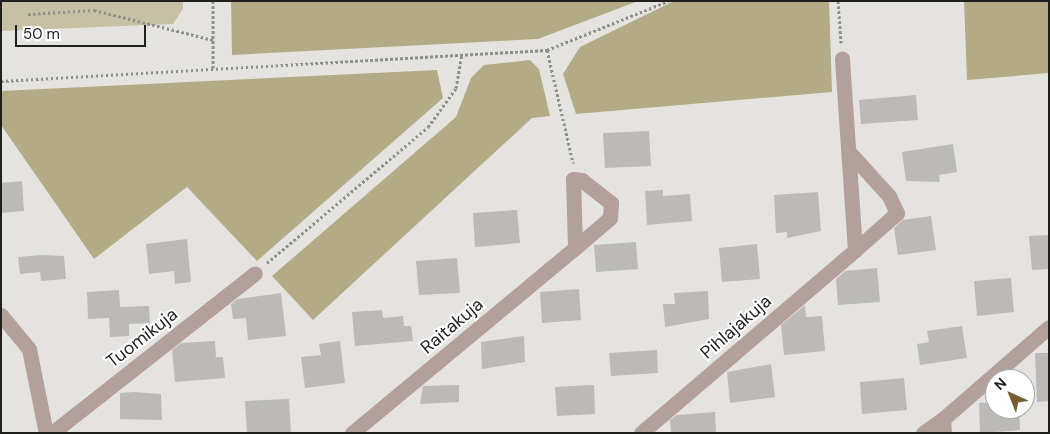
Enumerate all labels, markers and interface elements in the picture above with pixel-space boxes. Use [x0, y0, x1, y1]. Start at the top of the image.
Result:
scale bar [18, 15, 149, 47]
text: 50 m [23, 24, 60, 44]
street label: Pihlajakuja [696, 290, 776, 364]
street label: Raitakuja [416, 294, 488, 358]
street label: Tuomikuja [102, 304, 182, 372]
north arrow [985, 369, 1035, 419]
text: N [990, 374, 1010, 394]

